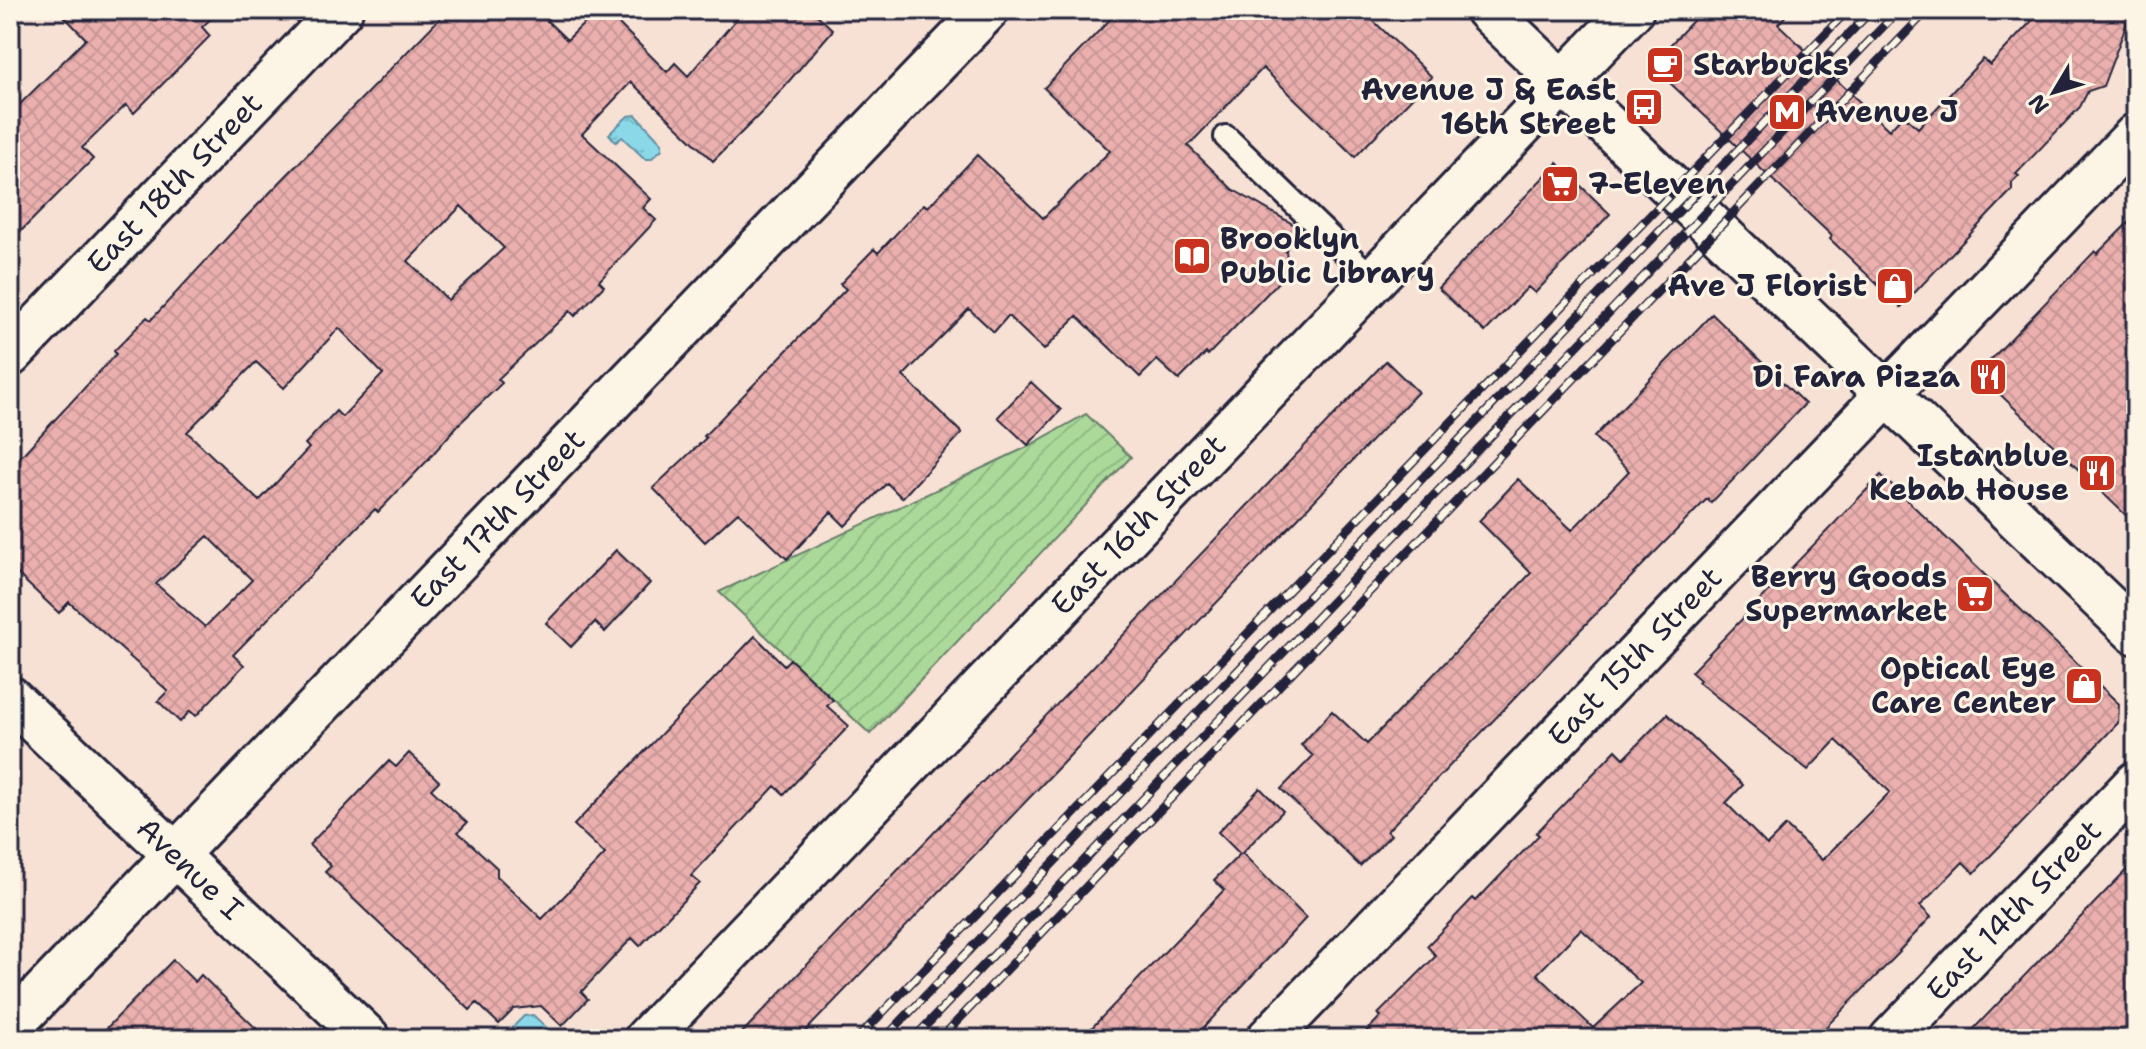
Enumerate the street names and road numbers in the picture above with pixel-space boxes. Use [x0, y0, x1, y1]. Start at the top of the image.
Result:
street label: East 18th Street [78, 83, 271, 283]
street label: East 17th Street [401, 420, 594, 618]
street label: East 16th Street [1042, 425, 1235, 624]
street label: East 15th Street [1539, 558, 1731, 755]
street label: Avenue I [128, 808, 252, 929]
street label: East 14th Street [1917, 811, 2110, 1010]

